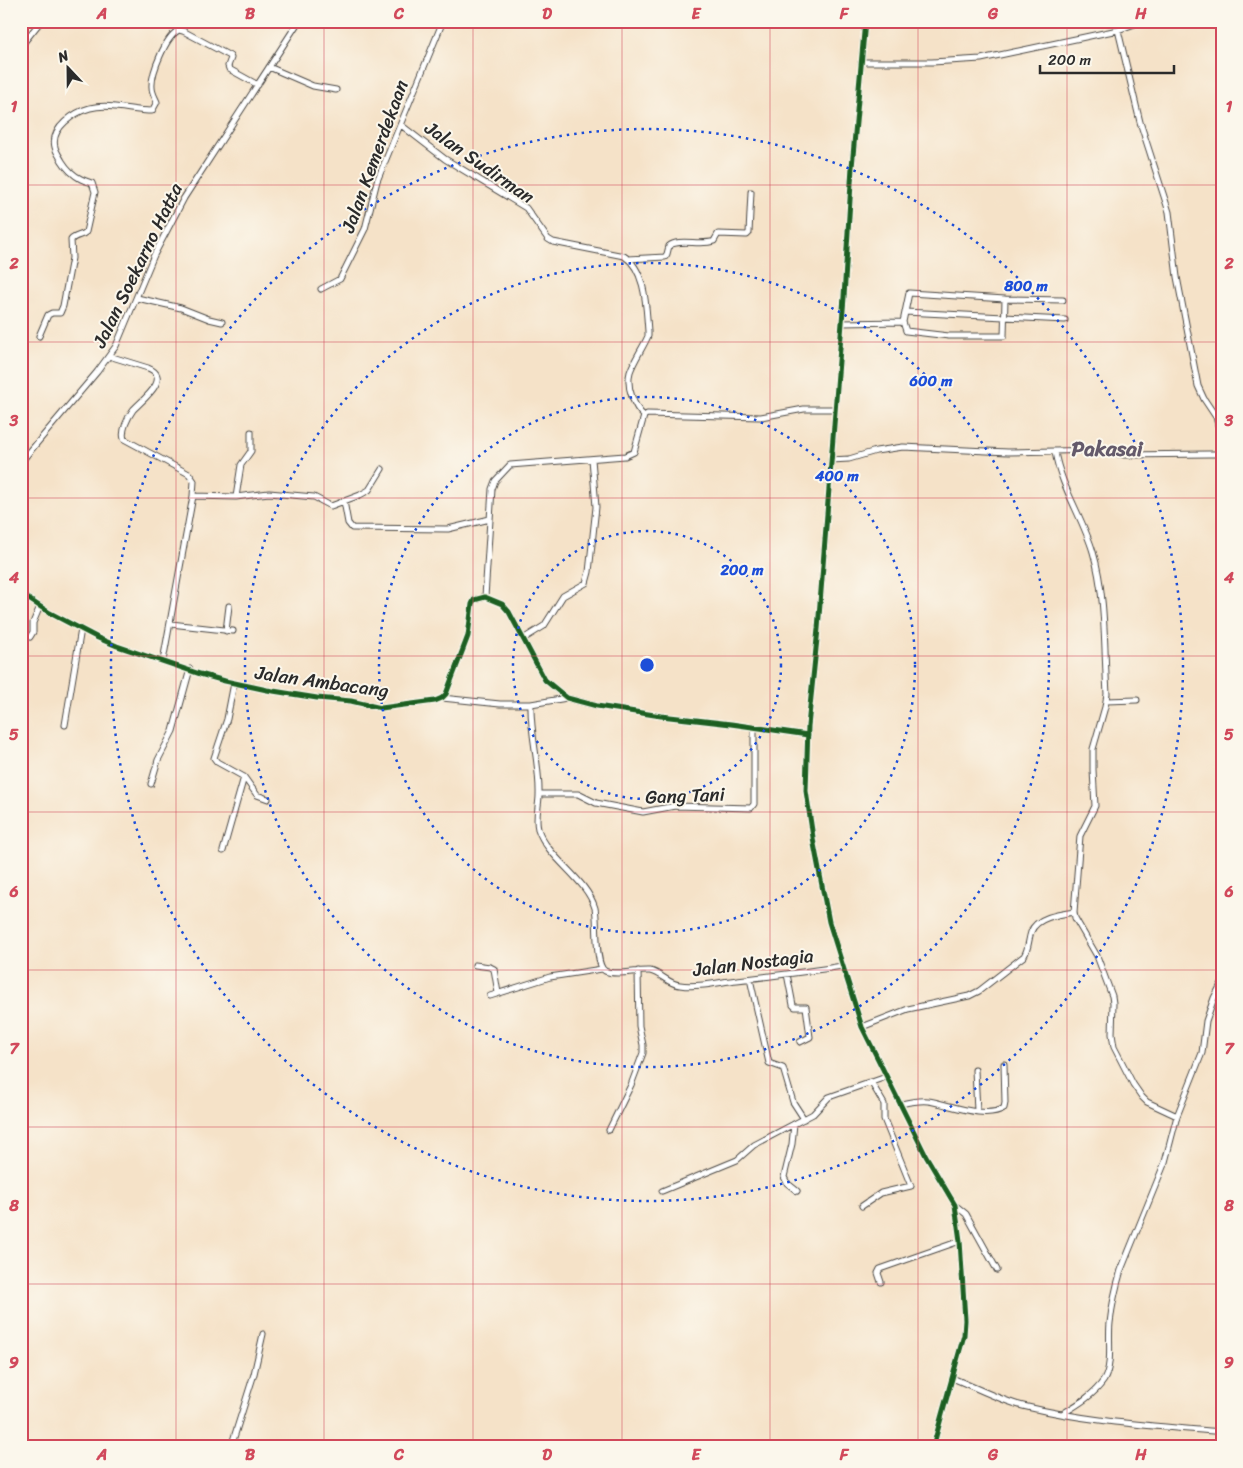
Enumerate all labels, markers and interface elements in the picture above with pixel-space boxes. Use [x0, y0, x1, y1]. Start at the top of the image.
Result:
text: A [96, 0, 107, 28]
text: B [245, 0, 256, 28]
text: C [393, 0, 405, 28]
text: D [542, 0, 552, 28]
text: E [692, 0, 702, 28]
text: F [839, 0, 850, 28]
text: G [987, 0, 999, 28]
text: H [1134, 0, 1147, 28]
north arrow [42, 42, 92, 92]
scale bar [1040, 42, 1174, 74]
text: N [53, 43, 73, 70]
text: 200 m [1048, 47, 1092, 73]
street label: Jalan Kemerdekaan [331, 75, 417, 238]
text: 1 [11, 92, 18, 121]
text: 1 [1226, 92, 1233, 121]
street label: Jalan Sudirman [417, 112, 542, 213]
street label: Jalan Soekarno Hatta [83, 177, 192, 354]
text: 2 [8, 249, 19, 278]
text: 2 [1223, 249, 1234, 278]
text: 800 m [1003, 273, 1048, 299]
text: 600 m [909, 368, 953, 394]
text: 3 [9, 406, 19, 435]
text: 3 [1224, 406, 1234, 435]
district label: Pakasai [1072, 430, 1144, 468]
text: 400 m [814, 463, 859, 489]
text: 200 m [719, 557, 764, 583]
text: 4 [8, 563, 19, 592]
text: 4 [1223, 563, 1234, 592]
street label: Jalan Ambacang [252, 656, 391, 707]
centre of rings [638, 656, 656, 674]
text: 5 [9, 720, 19, 749]
text: 5 [1224, 720, 1234, 749]
street label: Gang Tani [645, 778, 726, 813]
text: 6 [8, 877, 19, 906]
text: 6 [1223, 877, 1234, 906]
street label: Jalan Nostagia [690, 939, 816, 986]
text: 7 [9, 1034, 20, 1063]
text: 7 [1224, 1034, 1235, 1063]
text: 8 [8, 1191, 19, 1220]
text: 8 [1223, 1191, 1234, 1220]
text: 9 [9, 1348, 19, 1377]
text: 9 [1224, 1348, 1234, 1377]
text: A [96, 1440, 107, 1468]
text: B [245, 1440, 256, 1468]
text: C [393, 1440, 405, 1468]
text: D [542, 1440, 552, 1468]
text: E [692, 1440, 702, 1468]
text: F [839, 1440, 850, 1468]
text: G [987, 1440, 999, 1468]
text: H [1134, 1440, 1147, 1468]

